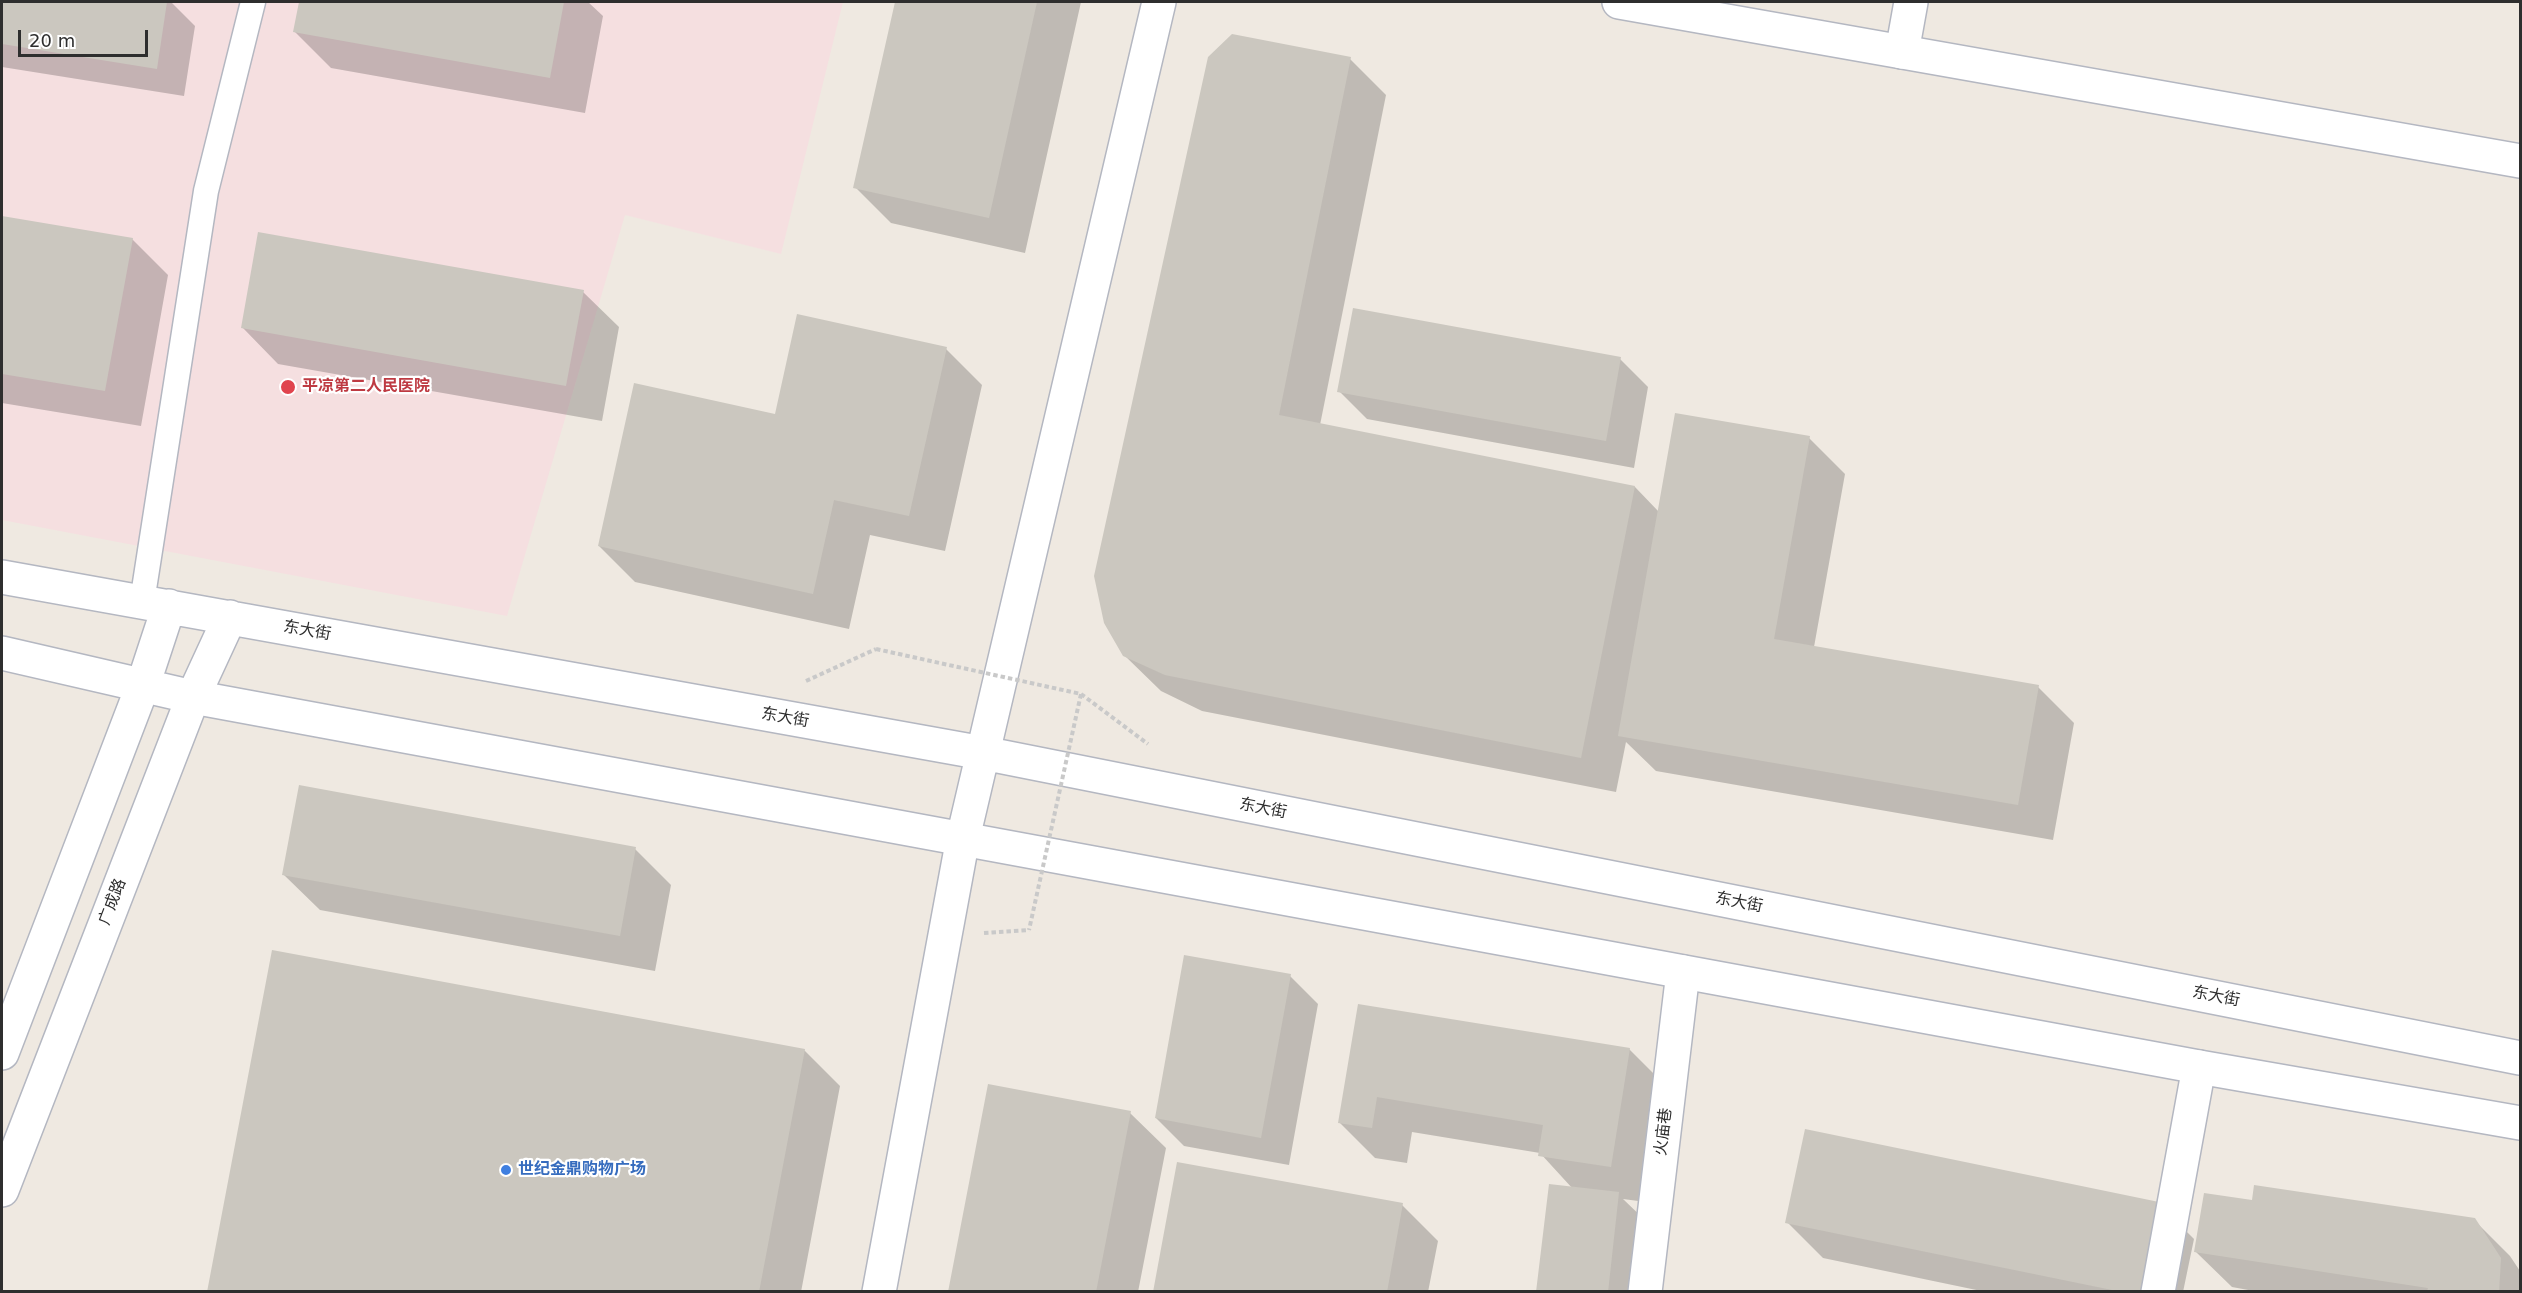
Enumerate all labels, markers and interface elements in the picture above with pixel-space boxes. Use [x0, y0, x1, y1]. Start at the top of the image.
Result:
scale bar [21, 18, 152, 56]
text: 20 m [29, 30, 75, 51]
place label: 平凉第二人民医院 [302, 377, 430, 397]
marker: 平凉第二人民医院 [279, 378, 297, 396]
street label: 东大街 [282, 617, 332, 645]
street label: 东大街 [760, 704, 810, 732]
street label: 东大街 [1238, 795, 1288, 823]
street label: 广成路 [95, 876, 131, 928]
street label: 东大街 [1714, 889, 1764, 917]
street label: 东大街 [2191, 983, 2241, 1011]
street label: 火庙巷 [1652, 1107, 1676, 1157]
place label: 世纪金鼎购物广场 [518, 1160, 646, 1180]
marker: 世纪金鼎购物广场 [499, 1163, 513, 1177]

